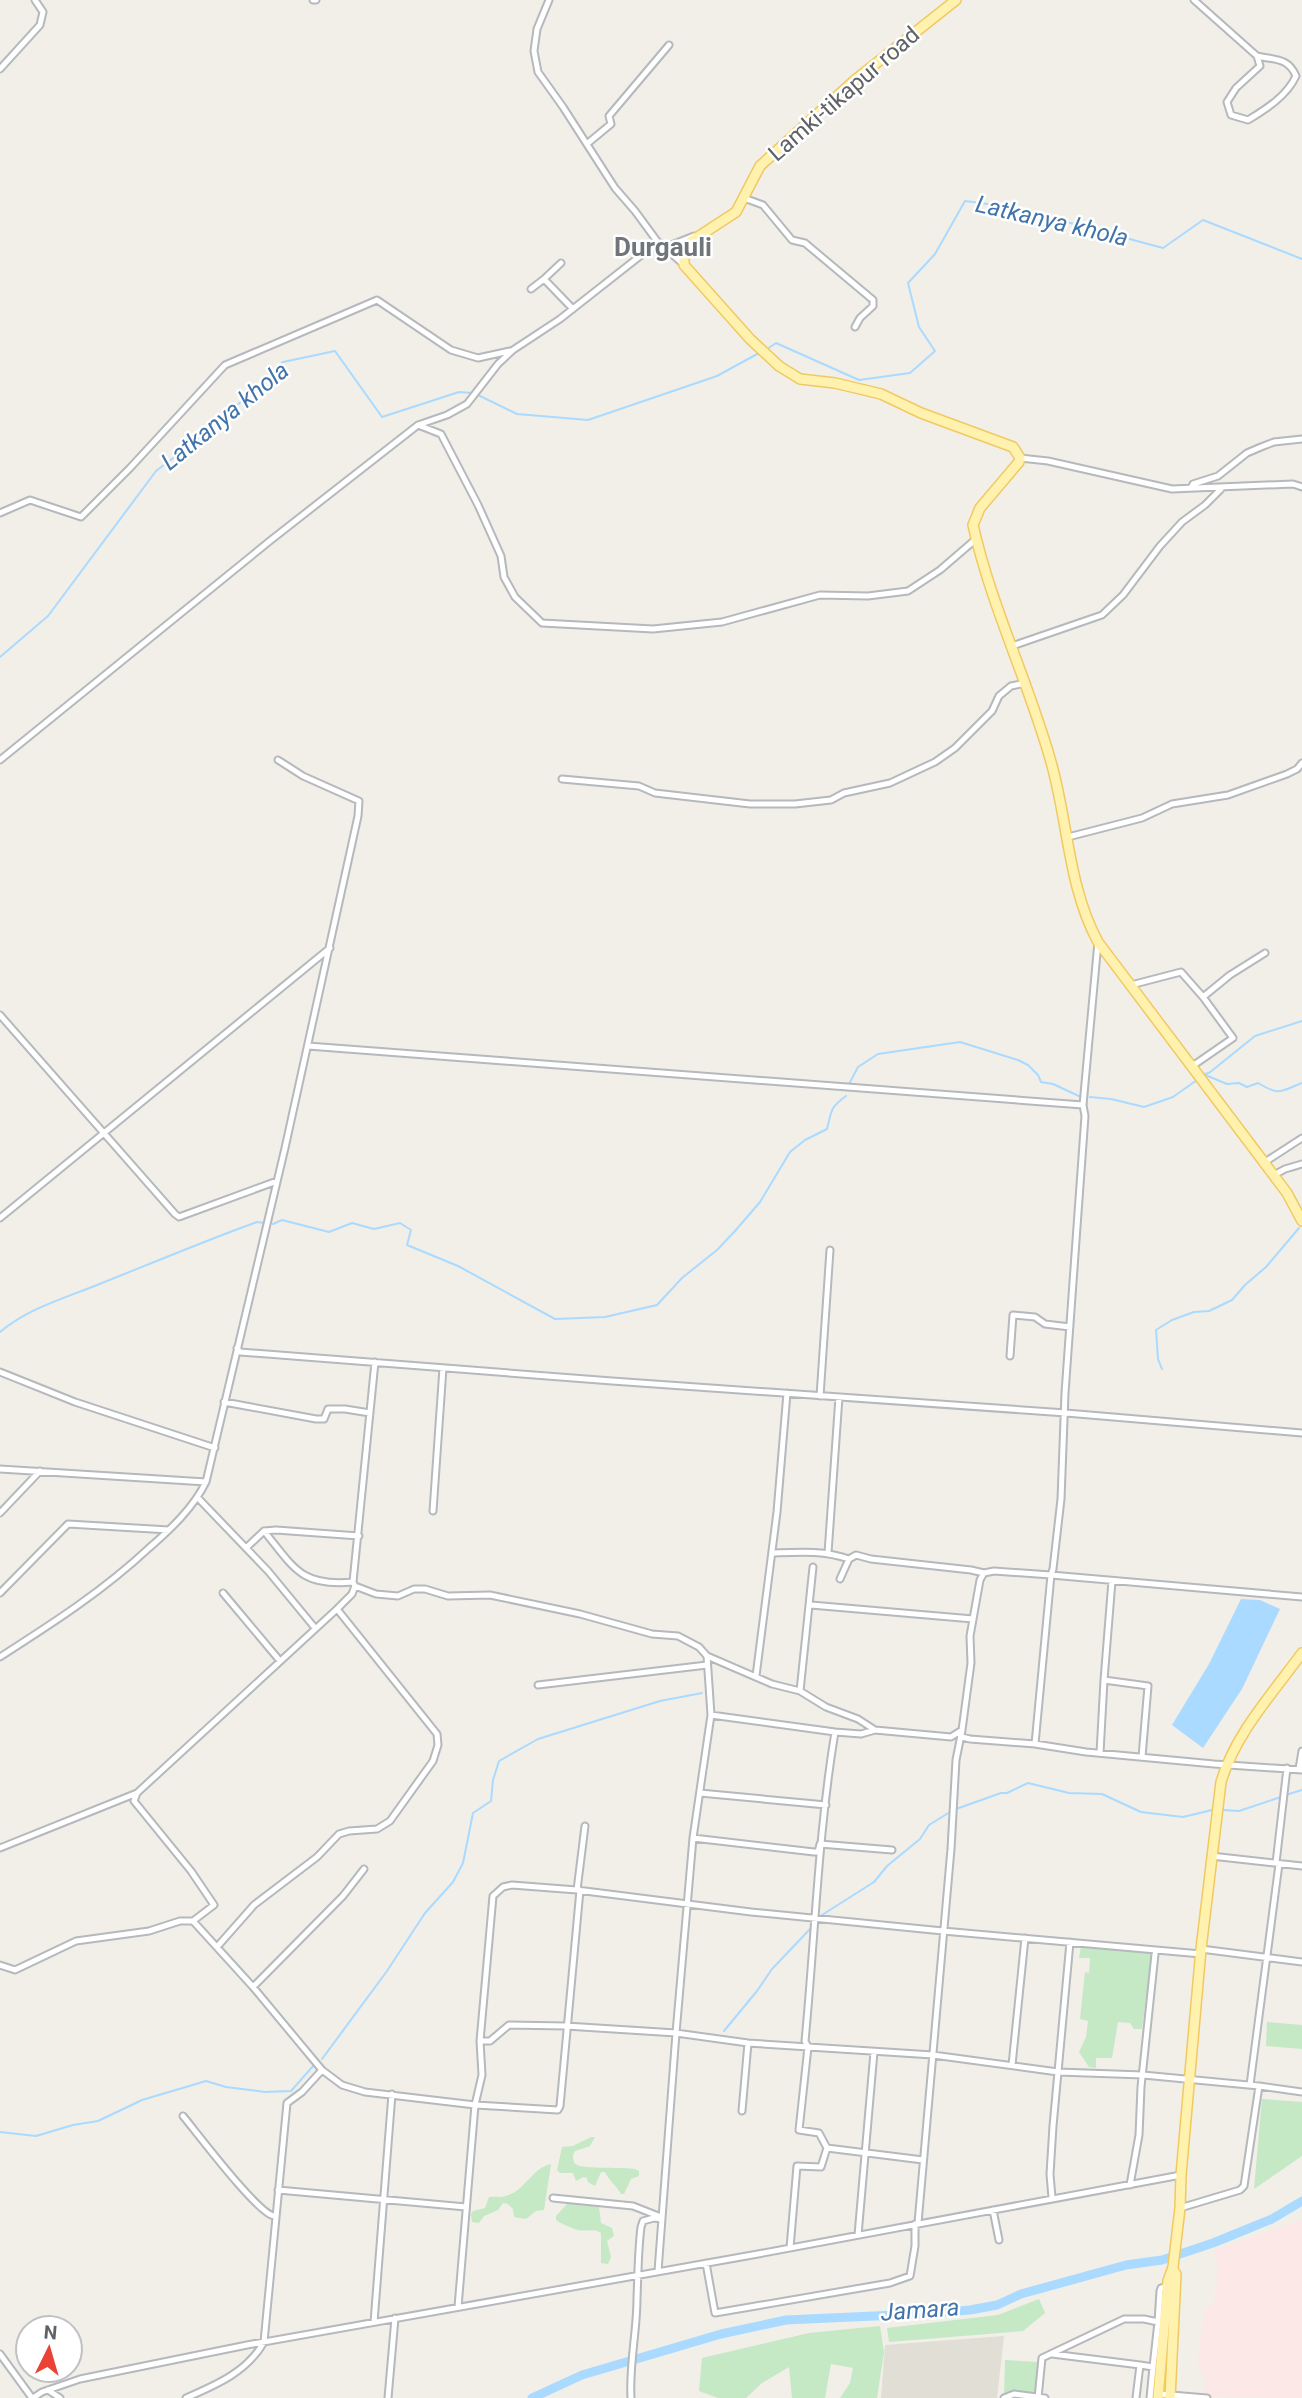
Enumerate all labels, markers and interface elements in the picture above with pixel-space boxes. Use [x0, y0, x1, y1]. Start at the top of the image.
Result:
street label: Lamki-tikapur road [763, 21, 925, 167]
water label: Latkanya khola [973, 190, 1131, 252]
district label: Durgauli [614, 232, 712, 262]
water label: Latkanya khola [156, 356, 294, 476]
water label: Jamara [880, 2293, 960, 2327]
north arrow [14, 2314, 84, 2384]
text: N [43, 2321, 58, 2345]

